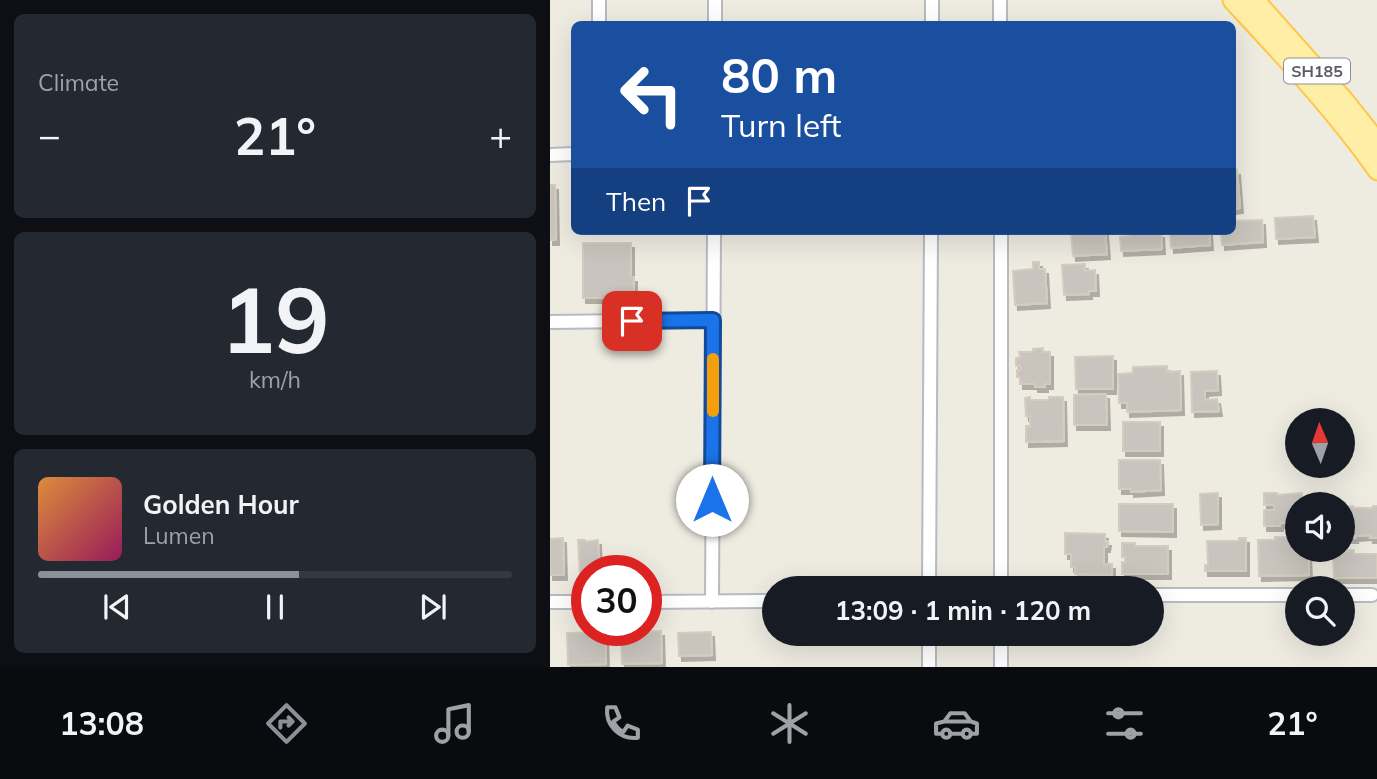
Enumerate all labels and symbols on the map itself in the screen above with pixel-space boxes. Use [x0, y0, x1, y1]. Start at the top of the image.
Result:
road number: SH185 [1284, 58, 1350, 83]
pin [602, 291, 662, 351]
north arrow [1285, 408, 1355, 478]
position arrow [675, 463, 749, 537]
speed limit sign: 30 [571, 555, 662, 646]

